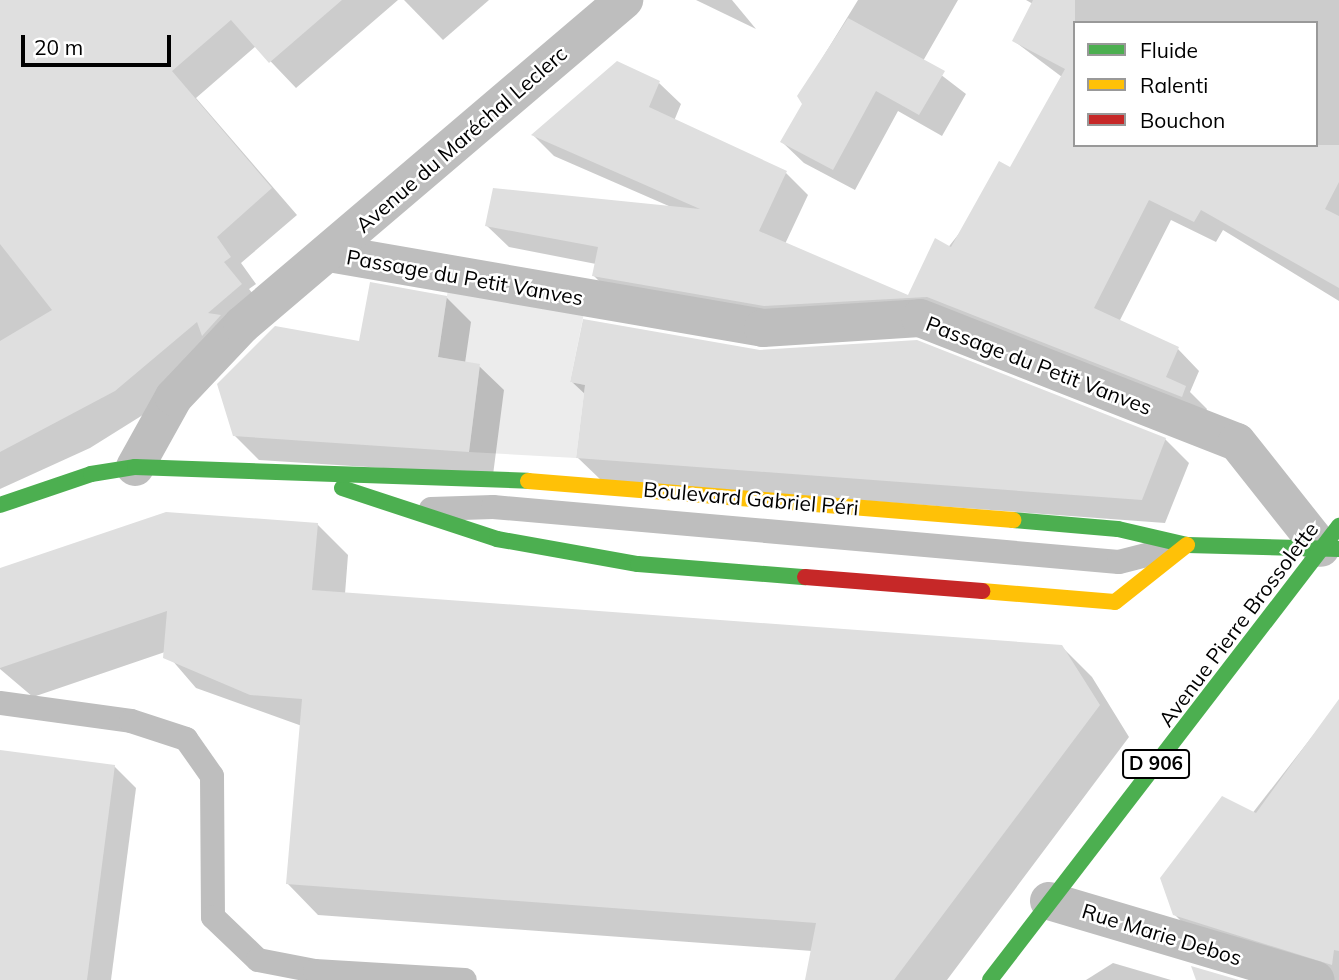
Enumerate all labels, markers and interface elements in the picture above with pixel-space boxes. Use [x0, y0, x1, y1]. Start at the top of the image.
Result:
scale bar [24, 21, 175, 65]
legend [1073, 21, 1318, 147]
text: 20 m [34, 34, 83, 60]
text: Fluide [1140, 37, 1198, 63]
street label: Avenue du Maréchal Leclerc [350, 40, 572, 238]
text: Ralenti [1140, 72, 1208, 98]
text: Bouchon [1140, 107, 1225, 133]
street label: Passage du Petit Vanves [345, 244, 585, 310]
street label: Passage du Petit Vanves [923, 310, 1155, 420]
street label: Boulevard Gabriel Péri [642, 476, 860, 520]
street label: Avenue Pierre Brossolette [1153, 517, 1323, 731]
road number: D 906 [1121, 748, 1191, 779]
street label: Rue Marie Debos [1079, 898, 1245, 970]

